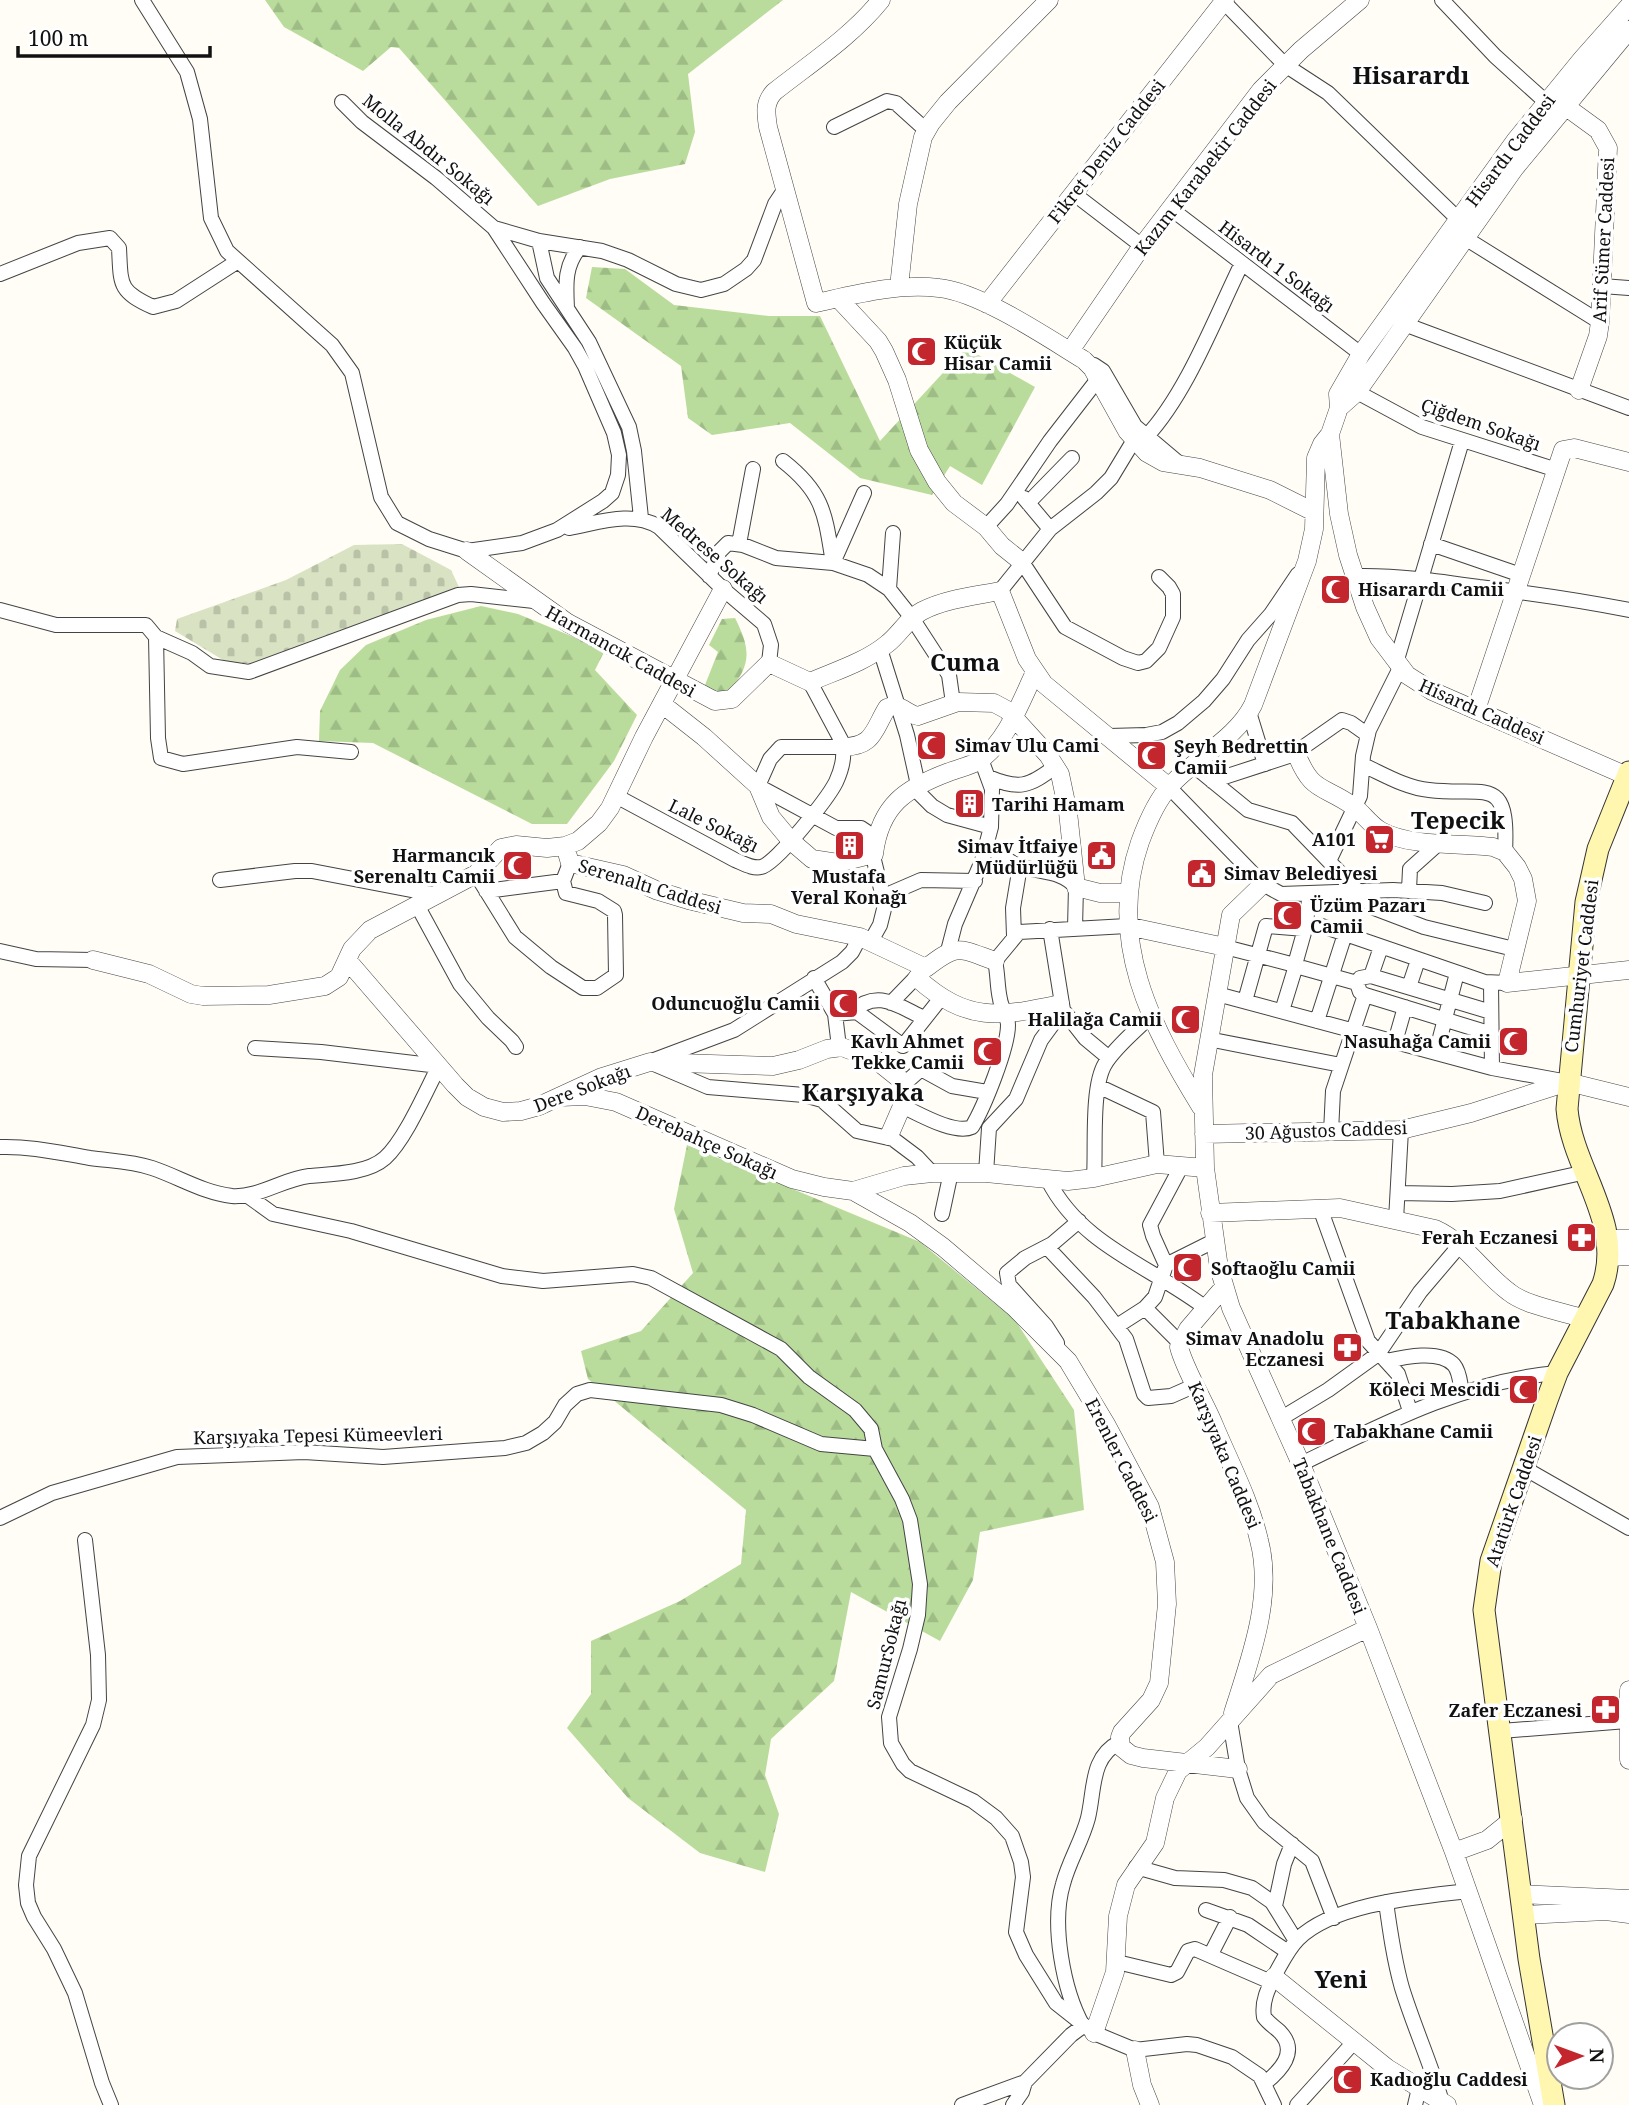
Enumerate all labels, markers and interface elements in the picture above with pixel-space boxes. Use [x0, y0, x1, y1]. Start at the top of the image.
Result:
scale bar [18, 14, 210, 58]
text: 100 m [28, 24, 89, 52]
district label: Hisarardı [1352, 58, 1470, 91]
street label: Fikret Deniz Caddesi [1042, 74, 1170, 228]
street label: Kazım Karabekir Caddesi [1129, 74, 1281, 260]
street label: Molla Abdır Sokağı [358, 88, 500, 210]
street label: Hisardı Caddesi [1460, 89, 1560, 211]
street label: Arif Sümer Caddesi [1587, 156, 1619, 324]
street label: Hisardı 1 Sokağı [1214, 215, 1340, 318]
place label: Küçük Hisar Camii [944, 330, 1053, 375]
mosque icon: Küçük Hisar Camii [904, 335, 938, 369]
street label: Çiğdem Sokağı [1418, 392, 1544, 456]
street label: Medrese Sokağı [656, 502, 774, 608]
mosque icon: Hisarardı Camii [1318, 572, 1352, 606]
place label: Hisarardı Camii [1358, 577, 1504, 601]
street label: Harmancık Caddesi [542, 600, 701, 702]
district label: Cuma [930, 645, 1000, 678]
street label: Hisardı Caddesi [1415, 673, 1549, 750]
mosque icon: Simav Ulu Cami [915, 728, 949, 762]
place label: Simav Ulu Cami [955, 733, 1100, 757]
place label: Şeyh Bedrettin Camii [1174, 734, 1309, 779]
mosque icon: Şeyh Bedrettin Camii [1134, 739, 1168, 773]
building icon: Tarihi Hamam [952, 787, 986, 821]
place label: Tarihi Hamam [992, 792, 1125, 816]
street label: Lale Sokağı [665, 793, 763, 857]
district label: Tepecik [1411, 803, 1506, 836]
supermarket icon: A101 [1362, 822, 1396, 856]
place label: A101 [1312, 827, 1356, 851]
building icon: Mustafa Veral Konağı [832, 828, 866, 862]
place label: Simav İtfaiye Müdürlüğü [957, 834, 1078, 879]
public building icon: Simav İtfaiye Müdürlüğü [1084, 839, 1118, 873]
place label: Harmancık Serenaltı Camii [354, 843, 496, 888]
mosque icon: Harmancık Serenaltı Camii [501, 848, 535, 882]
street label: Serenaltı Caddesi [576, 853, 725, 919]
public building icon: Simav Belediyesi [1184, 856, 1218, 890]
place label: Simav Belediyesi [1224, 861, 1378, 885]
place label: Mustafa Veral Konağı [791, 864, 908, 909]
street label: Cumhuriyet Caddesi [1558, 878, 1604, 1054]
place label: Üzüm Pazarı Camii [1310, 893, 1426, 938]
mosque icon: Üzüm Pazarı Camii [1270, 898, 1304, 932]
mosque icon: Oduncuoğlu Camii [826, 986, 860, 1020]
place label: Oduncuoğlu Camii [651, 991, 821, 1015]
mosque icon: Halilağa Camii [1168, 1002, 1202, 1036]
place label: Halilağa Camii [1028, 1007, 1163, 1031]
mosque icon: Nasuhağa Camii [1497, 1024, 1531, 1058]
place label: Kavlı Ahmet Tekke Camii [851, 1029, 965, 1074]
place label: Nasuhağa Camii [1344, 1029, 1492, 1053]
mosque icon: Kavlı Ahmet Tekke Camii [970, 1034, 1004, 1068]
street label: Dere Sokağı [530, 1058, 634, 1117]
district label: Karşıyaka [802, 1075, 924, 1108]
street label: Derebahçe Sokağı [632, 1100, 782, 1184]
street label: 30 Ağustos Caddesi [1244, 1115, 1408, 1145]
pharmacy icon: Ferah Eczanesi [1564, 1220, 1598, 1254]
place label: Ferah Eczanesi [1422, 1225, 1559, 1249]
mosque icon: Softaoğlu Camii [1171, 1251, 1205, 1285]
place label: Softaoğlu Camii [1211, 1256, 1356, 1280]
district label: Tabakhane [1386, 1303, 1520, 1336]
place label: Simav Anadolu Eczanesi [1186, 1326, 1325, 1371]
pharmacy icon: Simav Anadolu Eczanesi [1330, 1331, 1364, 1365]
mosque icon: Köleci Mescidi [1506, 1372, 1540, 1406]
place label: Köleci Mescidi [1369, 1377, 1501, 1401]
street label: Karşıyaka Caddesi [1183, 1378, 1267, 1532]
street label: Erenler Caddesi [1080, 1394, 1164, 1526]
mosque icon: Tabakhane Camii [1294, 1414, 1328, 1448]
place label: Tabakhane Camii [1334, 1419, 1494, 1443]
street label: Karşıyaka Tepesi Kümeevleri [193, 1421, 443, 1449]
street label: Atatürk Caddesi [1479, 1432, 1547, 1570]
street label: Tabakhane Caddesi [1288, 1454, 1372, 1618]
street label: SamurSokağı [861, 1596, 911, 1712]
pharmacy icon: Zafer Eczanesi [1588, 1693, 1622, 1727]
place label: Zafer Eczanesi [1449, 1698, 1583, 1722]
district label: Yeni [1314, 1962, 1368, 1995]
north arrow [1545, 2021, 1615, 2091]
text: N [1584, 2048, 1610, 2063]
mosque icon: Kadıoğlu Caddesi [1330, 2062, 1364, 2096]
place label: Kadıoğlu Caddesi [1370, 2067, 1528, 2091]

